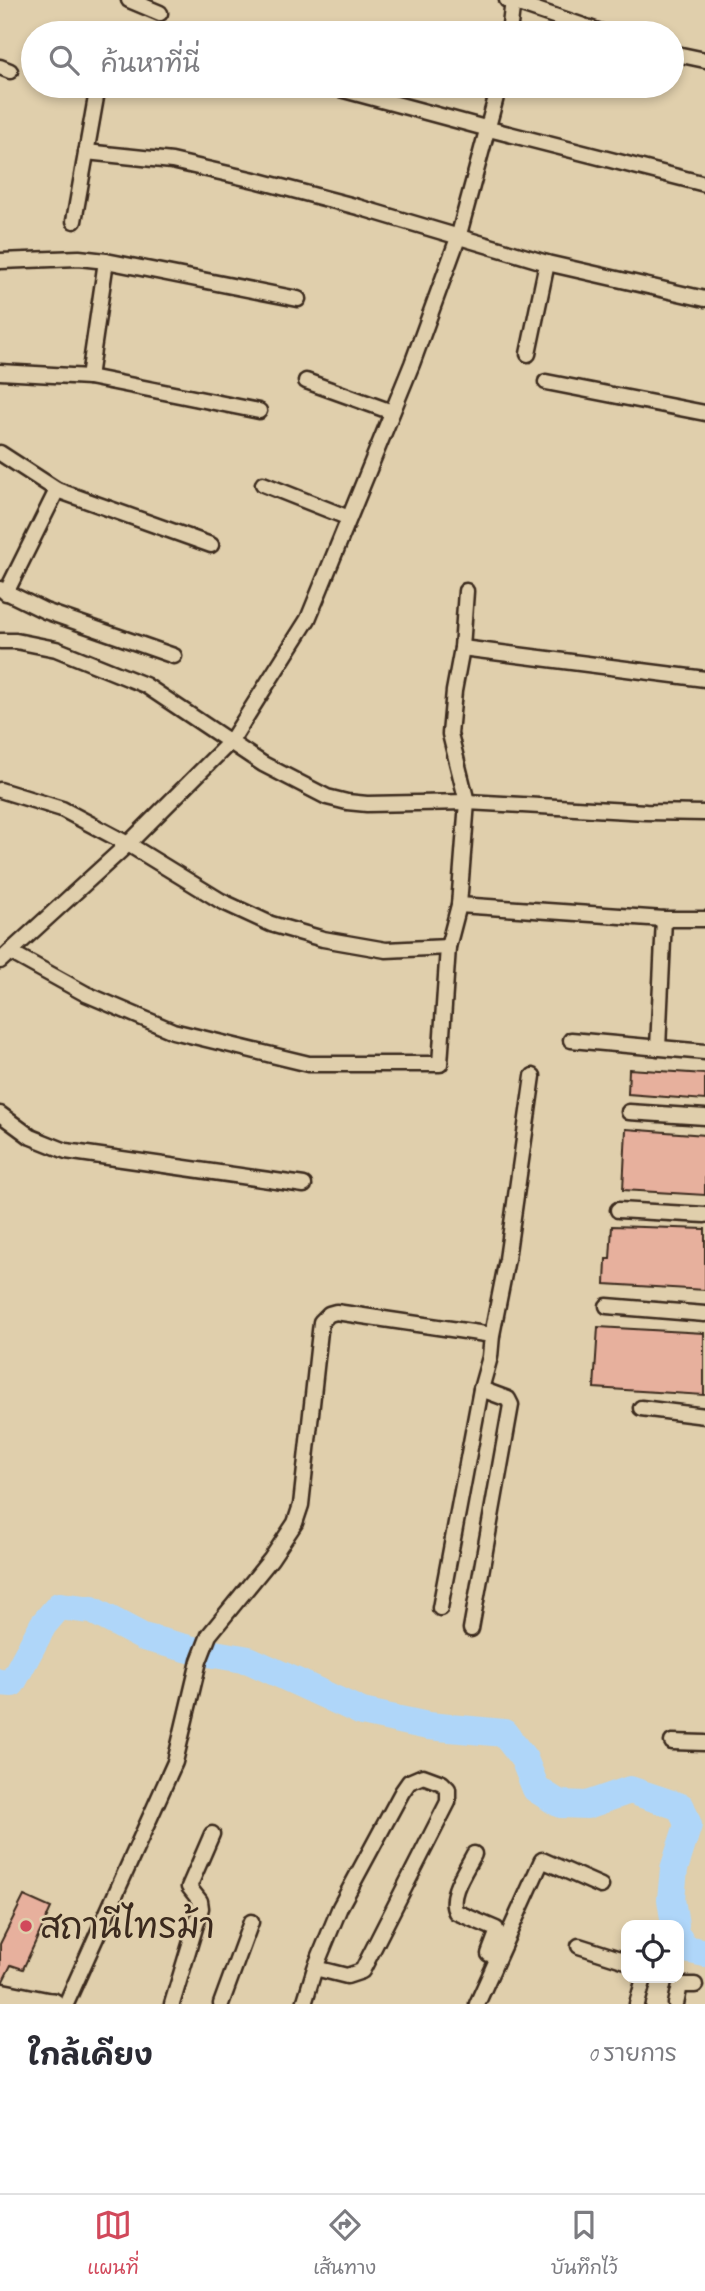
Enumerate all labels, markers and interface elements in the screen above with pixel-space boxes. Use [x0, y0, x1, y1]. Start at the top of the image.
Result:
search box [21, 21, 684, 98]
icon: search [45, 41, 83, 79]
text: ค้นหาที่นี่ [101, 47, 200, 80]
place label: สถานีไทรม้า [40, 1902, 215, 1949]
marker: สถานีไทรม้า [18, 1918, 34, 1934]
map controls [621, 1920, 684, 1983]
button: locate [621, 1920, 684, 1983]
text: ใกล้เคียง [28, 2036, 153, 2074]
text: 0 รายการ [587, 2039, 677, 2068]
tab: แผนที่ [87, 2206, 139, 2281]
tab: เส้นทาง [313, 2206, 376, 2281]
tab: บันทึกไว้ [551, 2206, 618, 2281]

